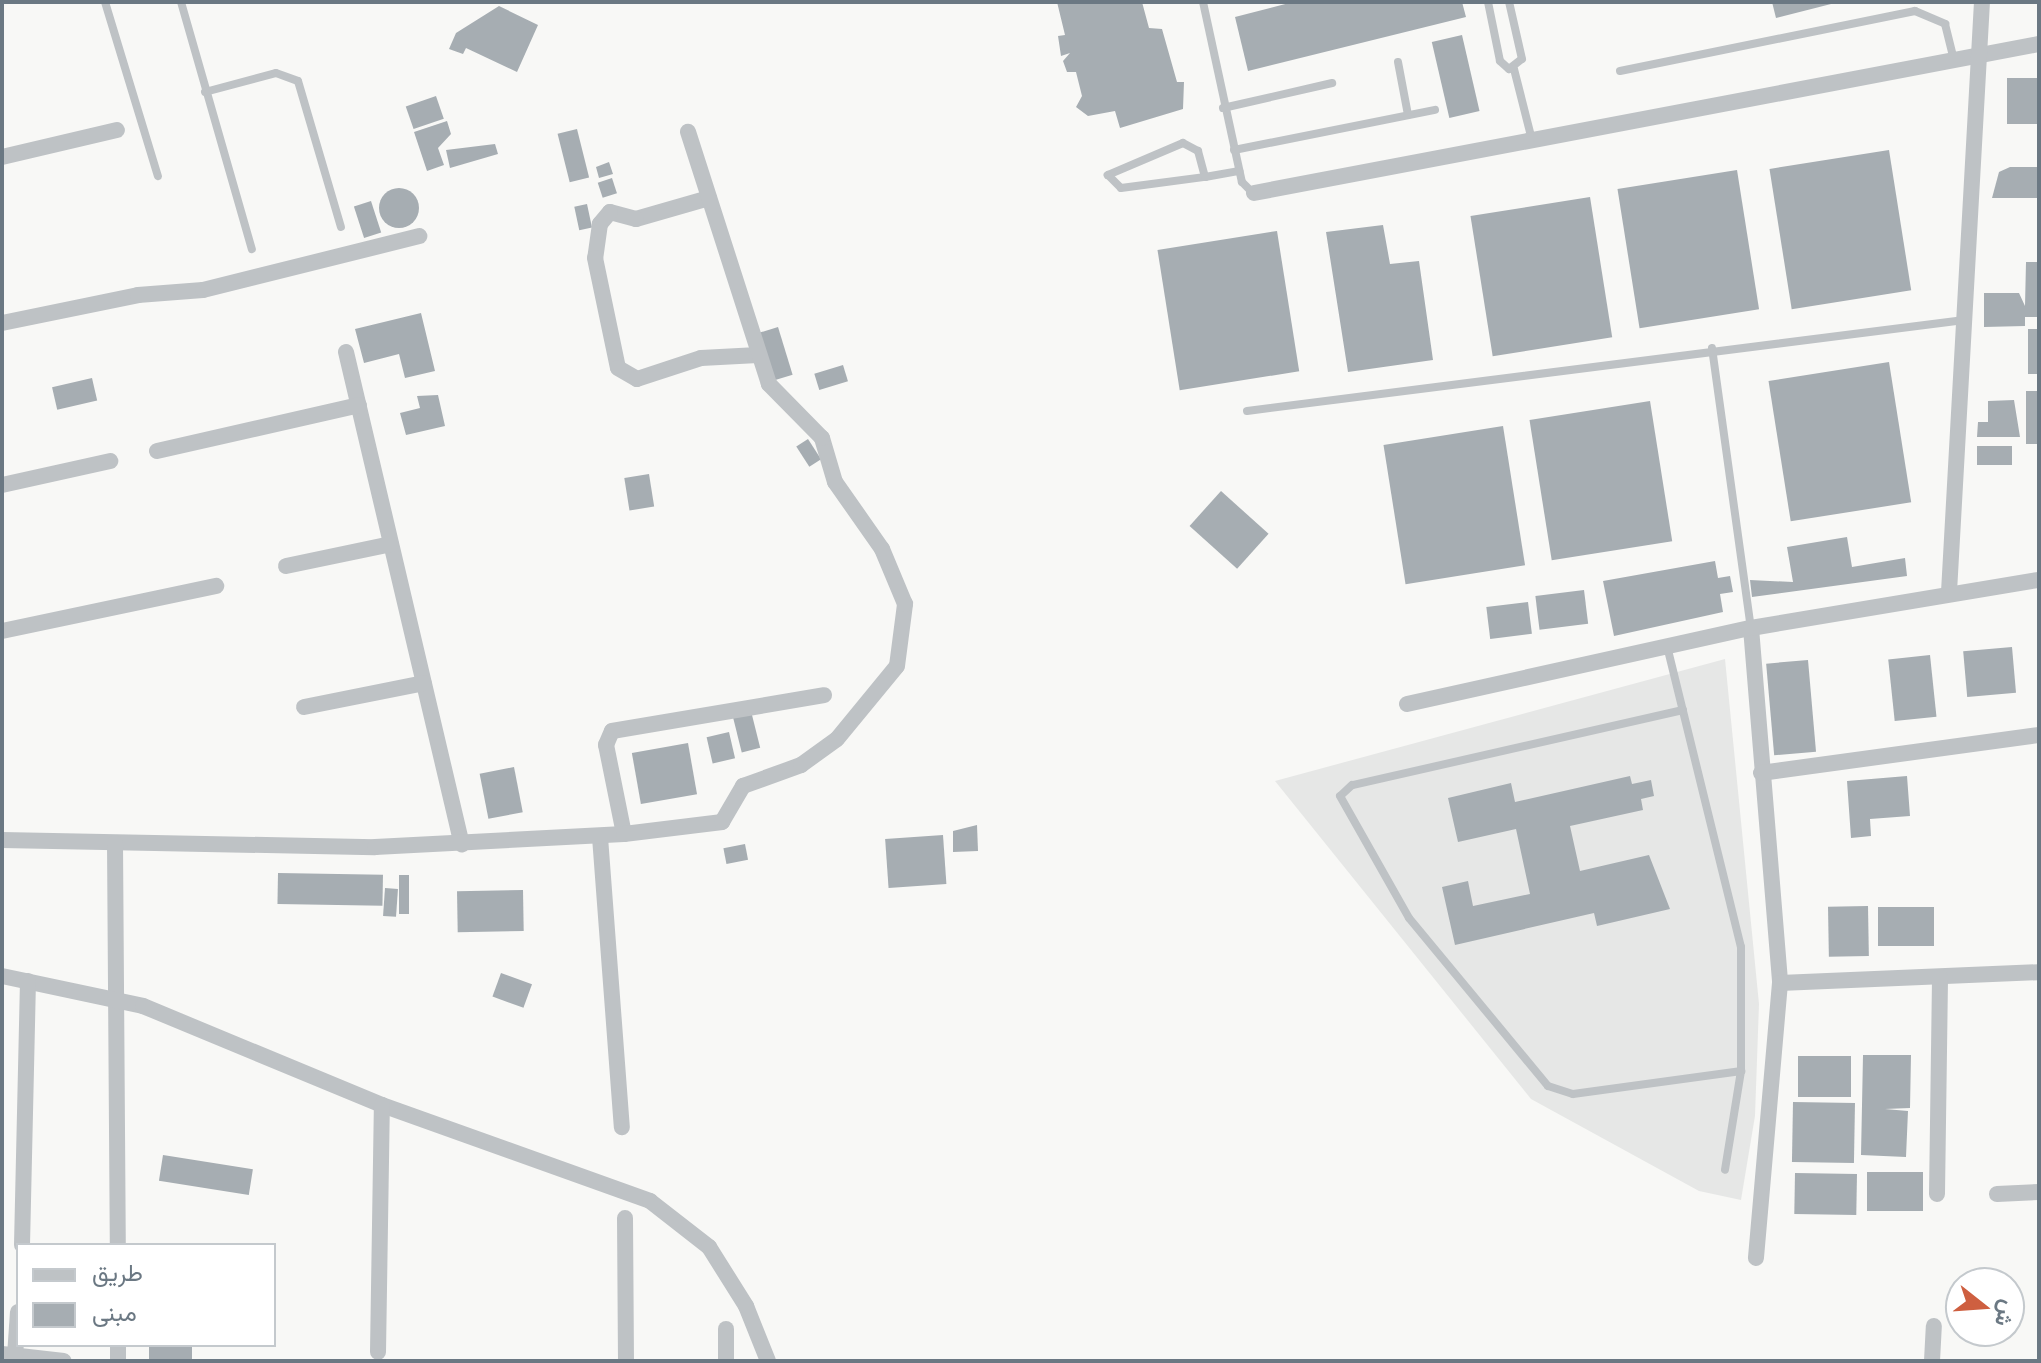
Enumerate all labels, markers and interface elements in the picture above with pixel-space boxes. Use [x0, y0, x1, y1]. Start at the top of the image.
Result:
legend [16, 1243, 276, 1347]
text: طريق [92, 1257, 143, 1286]
north arrow [1945, 1267, 2025, 1347]
text: مبنى [92, 1297, 137, 1326]
text: ش [1990, 1297, 2023, 1330]

